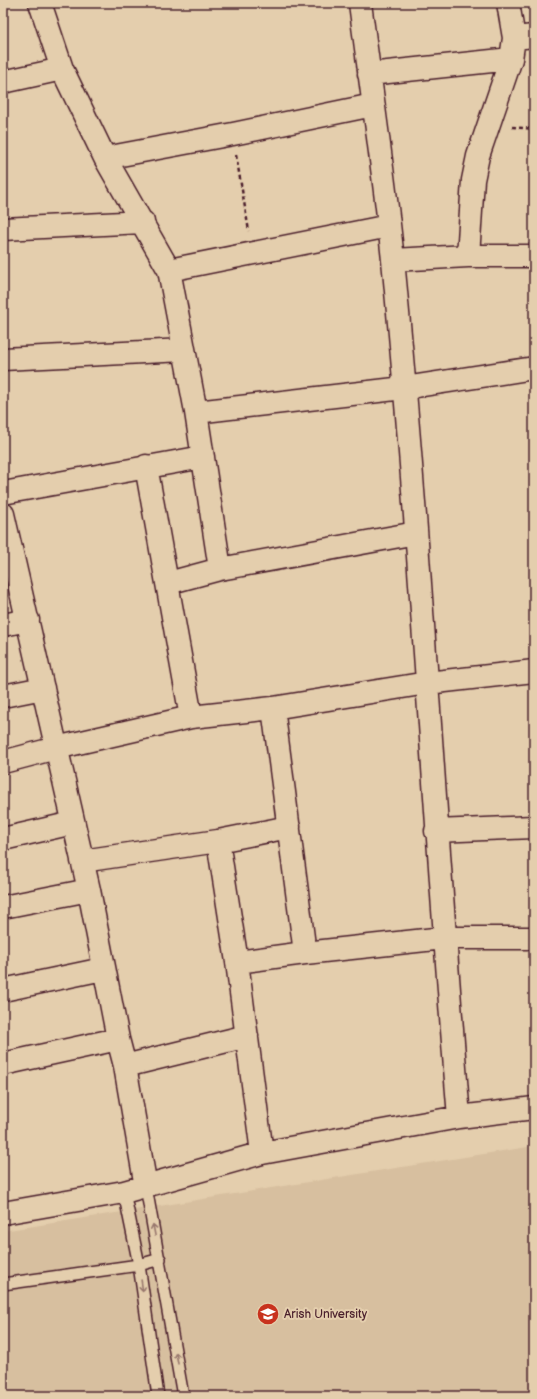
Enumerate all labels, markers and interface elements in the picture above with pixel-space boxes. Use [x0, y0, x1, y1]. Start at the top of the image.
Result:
one-way arrow [150, 1223, 158, 1236]
one-way arrow [138, 1279, 146, 1292]
school or university icon: Arish University [255, 1301, 281, 1327]
place label: Arish University [284, 1307, 368, 1322]
one-way arrow [173, 1351, 181, 1364]

